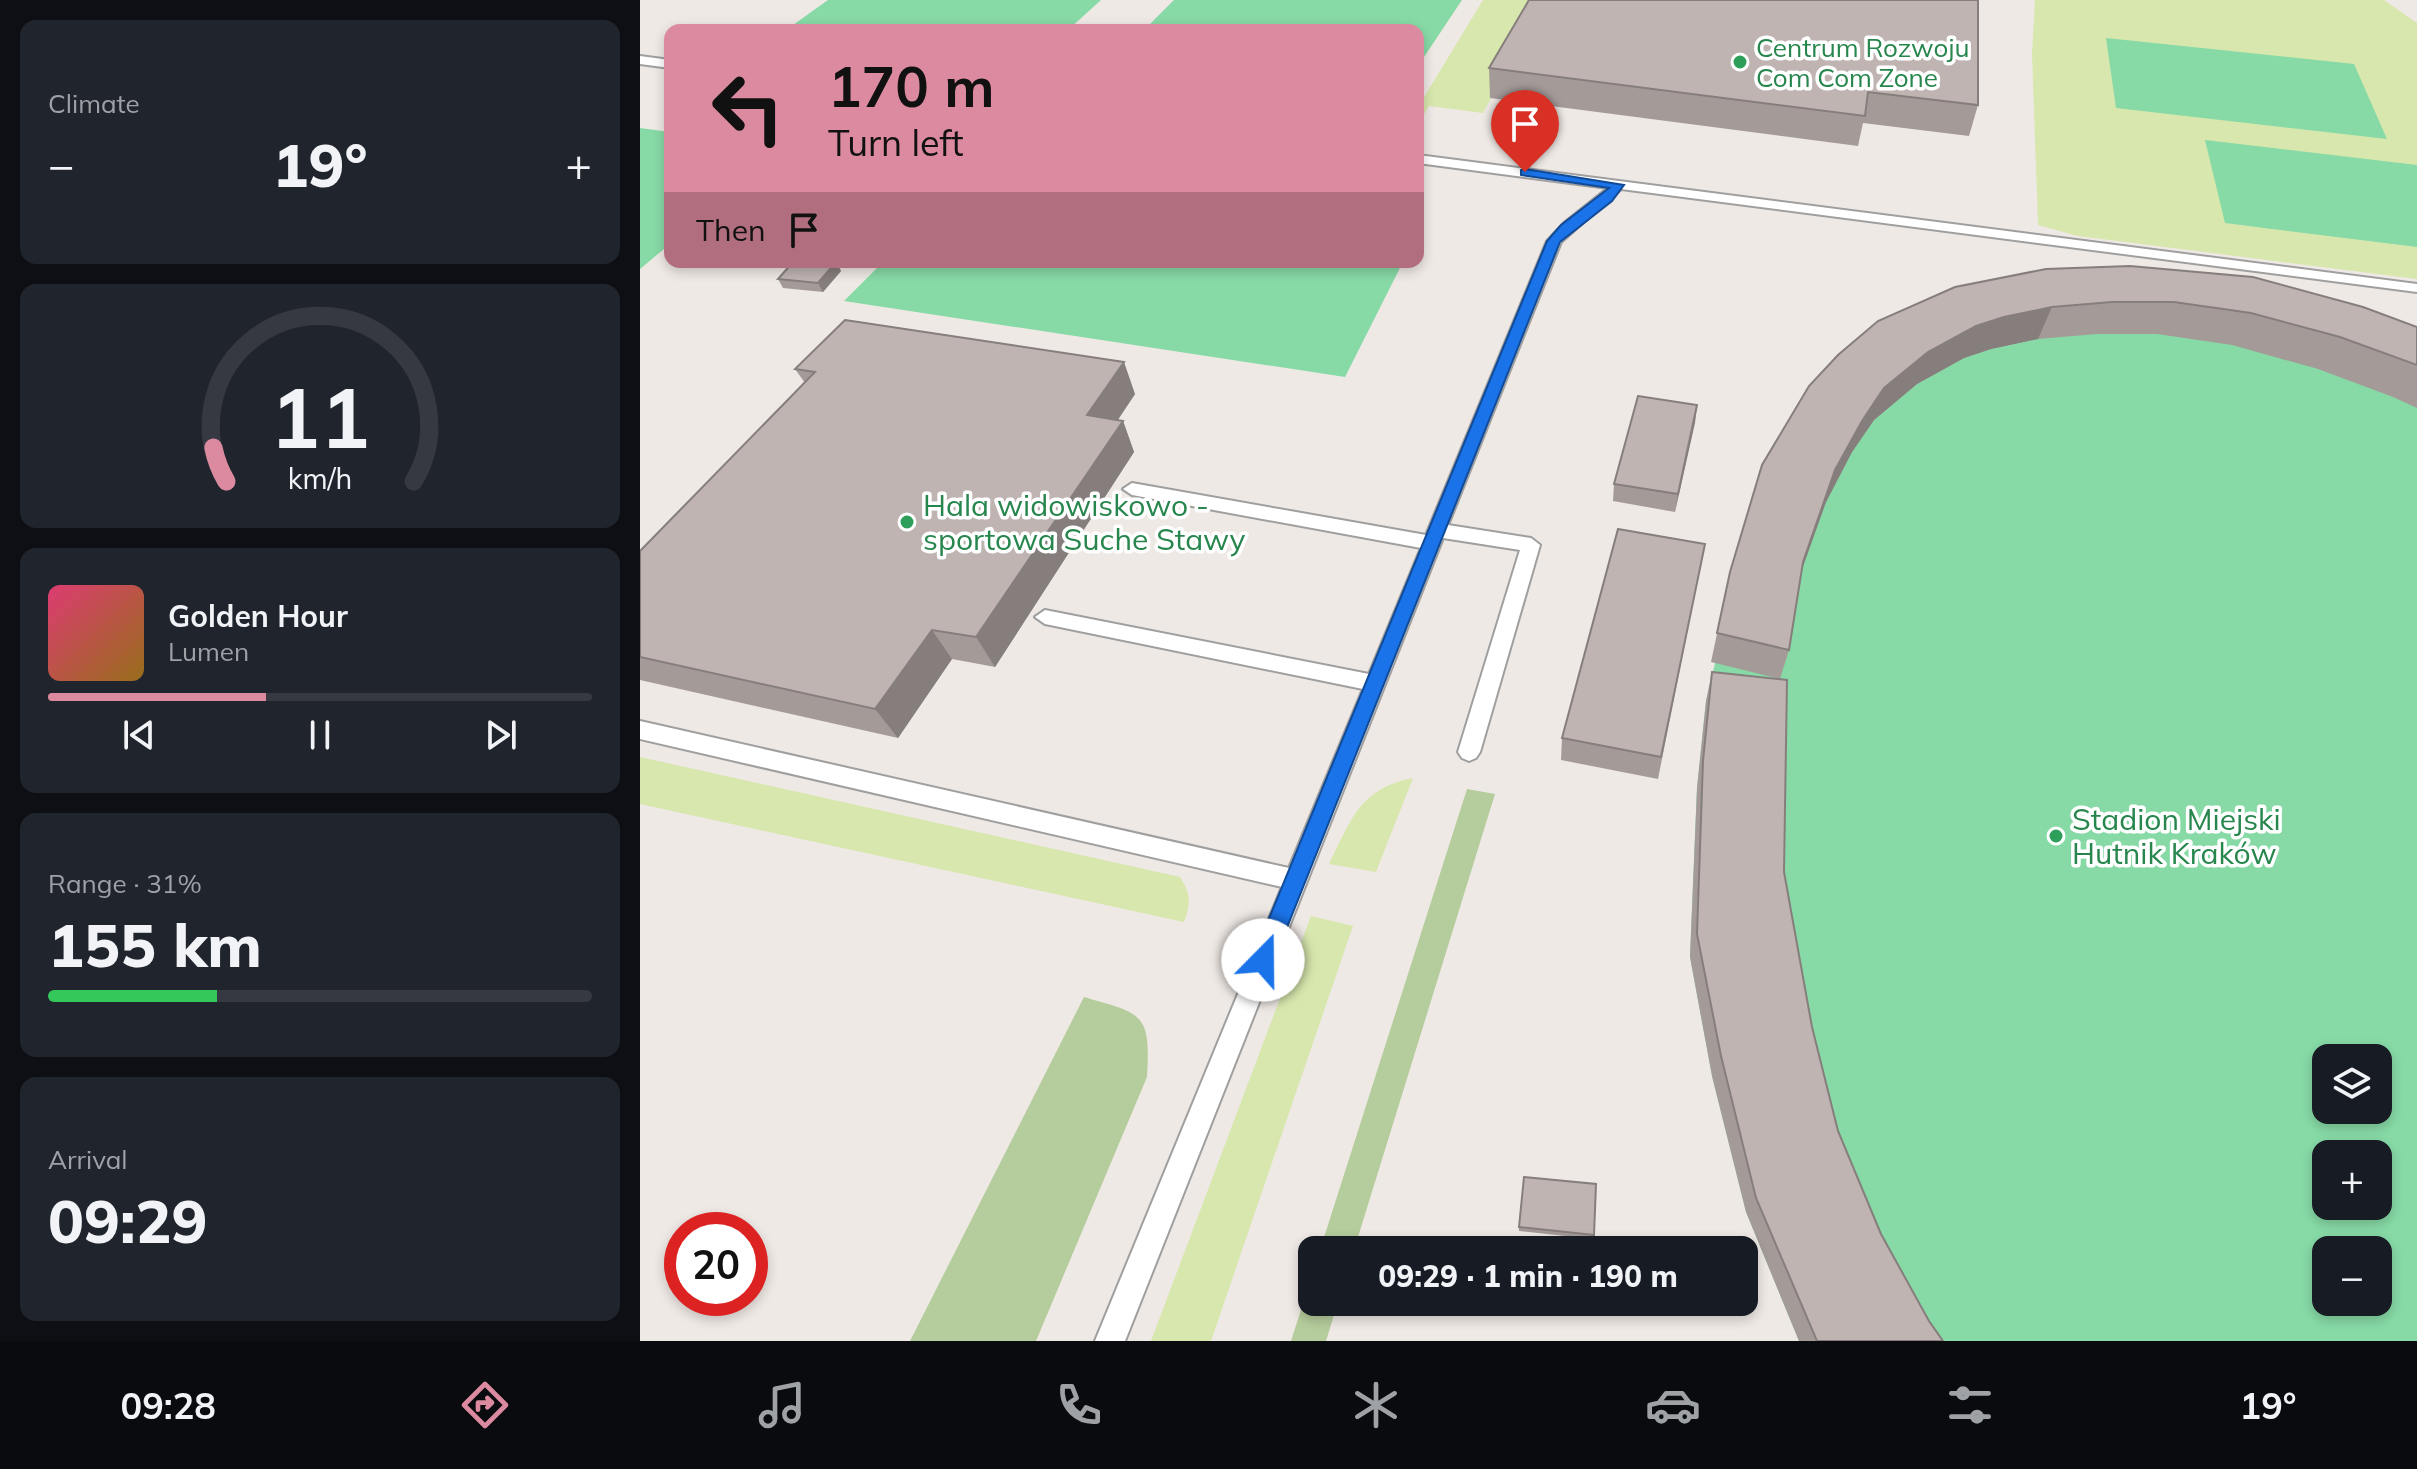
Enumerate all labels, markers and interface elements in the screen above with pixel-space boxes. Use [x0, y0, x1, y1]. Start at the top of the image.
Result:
place label: Centrum Rozwoju Com Com Zone [1756, 31, 1970, 94]
text: 170 m [828, 51, 995, 121]
marker: Centrum Rozwoju Com Com Zone [1731, 53, 1749, 71]
icon: left [696, 56, 800, 160]
text: Climate [48, 87, 140, 120]
pin [1491, 90, 1559, 172]
icon: arrive [1503, 102, 1547, 146]
text: Turn left [828, 120, 964, 165]
text: 19° [272, 127, 368, 202]
text: − [48, 137, 74, 192]
text: + [566, 137, 592, 192]
icon: arrive [782, 208, 826, 252]
text: Then [696, 211, 766, 249]
text: 11 [270, 364, 370, 469]
text: km/h [288, 460, 352, 496]
place label: Hala widowiskowo - sportowa Suche Stawy [923, 486, 1246, 558]
marker: Hala widowiskowo - sportowa Suche Stawy [898, 513, 916, 531]
text: Golden Hour [168, 597, 348, 635]
text: Lumen [168, 635, 249, 668]
icon: previous [117, 713, 161, 757]
icon: pause [298, 713, 342, 757]
icon: next [479, 713, 523, 757]
place label: Stadion Miejski Hutnik Kraków [2072, 800, 2281, 872]
marker: Stadion Miejski Hutnik Kraków [2047, 827, 2065, 845]
text: Range · 31% [48, 867, 202, 900]
text: 155 km [48, 907, 262, 982]
position arrow [1221, 918, 1305, 1002]
map controls [2312, 1044, 2392, 1316]
button: layers [2312, 1044, 2392, 1124]
button: + [2312, 1140, 2392, 1220]
text: Arrival [48, 1143, 128, 1176]
text: 09:29 [48, 1183, 208, 1258]
speed limit sign: 20 [664, 1212, 768, 1316]
button: − [2312, 1236, 2392, 1316]
text: 09:29 · 1 min · 190 m [1378, 1257, 1678, 1295]
icon: directions [457, 1377, 513, 1433]
icon: music [754, 1377, 810, 1433]
icon: phone [1051, 1377, 1107, 1433]
icon: climate [1348, 1377, 1404, 1433]
icon: car [1645, 1377, 1701, 1433]
icon: filters [1942, 1377, 1998, 1433]
text: 09:28 [121, 1383, 216, 1428]
text: 19° [2240, 1383, 2296, 1428]

